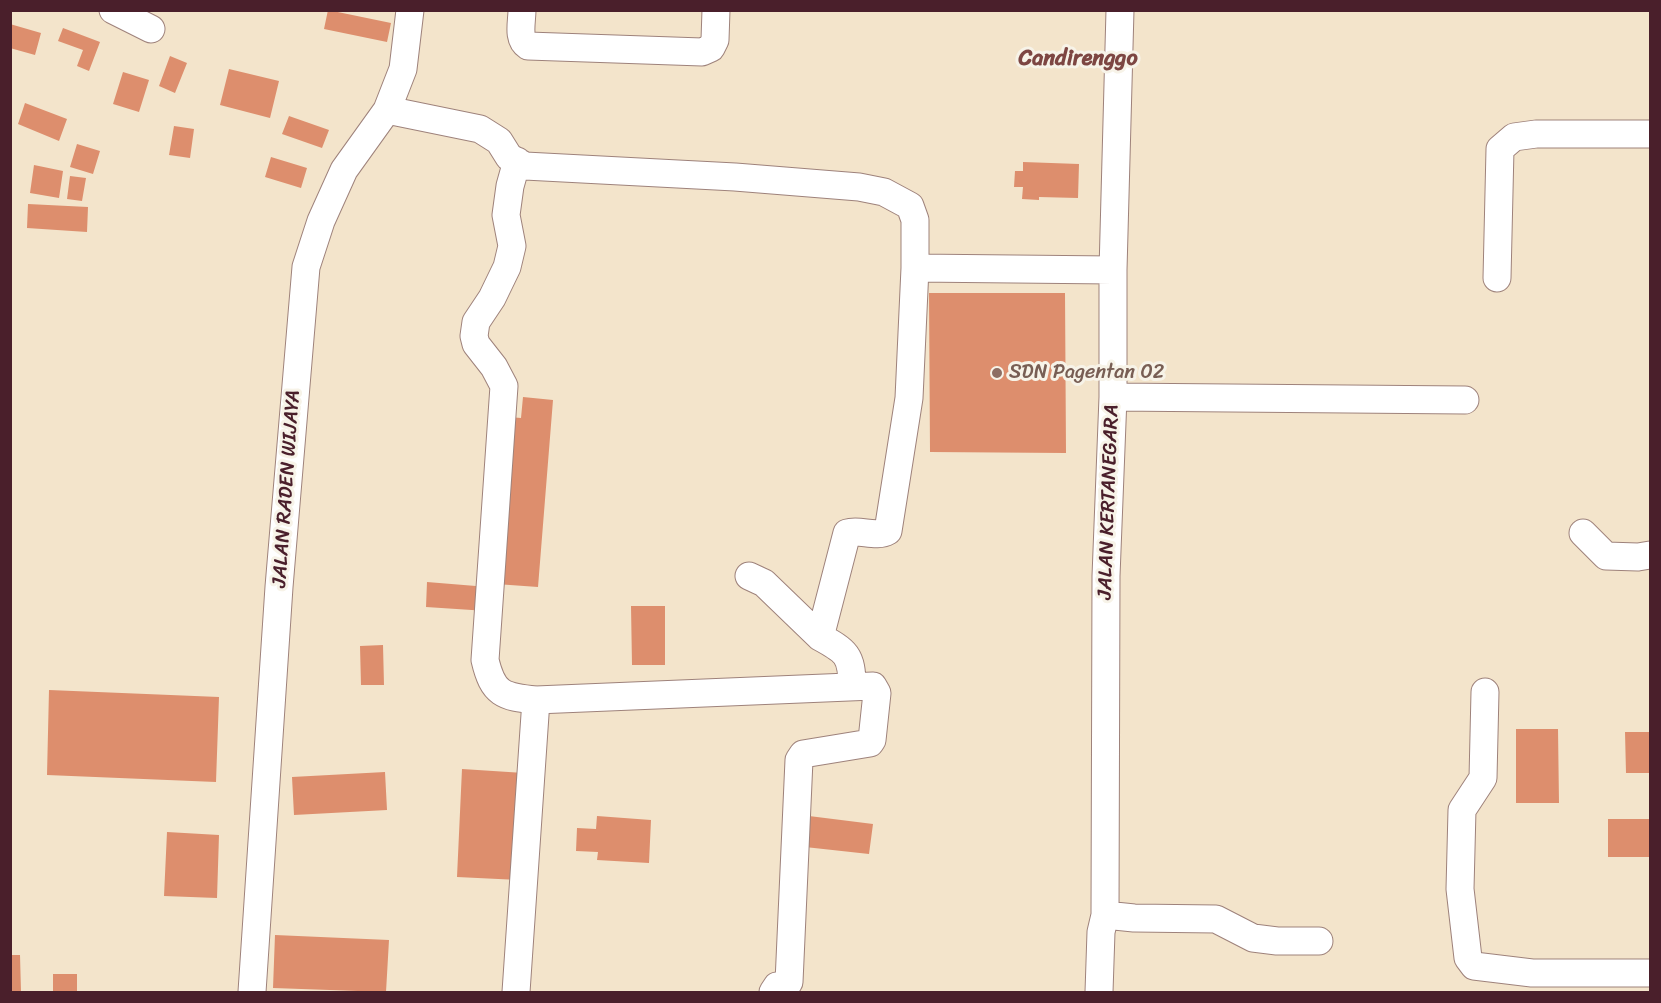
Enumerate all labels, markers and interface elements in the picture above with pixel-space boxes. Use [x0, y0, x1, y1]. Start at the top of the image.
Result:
district label: Candirenggo [1018, 46, 1138, 72]
place label: SDN Pagentan 02 [1009, 361, 1164, 385]
marker: SDN Pagentan 02 [990, 366, 1004, 380]
street label: JALAN RADEN WIJAYA [268, 389, 306, 589]
street label: JALAN KERTANEGARA [1094, 404, 1124, 600]

